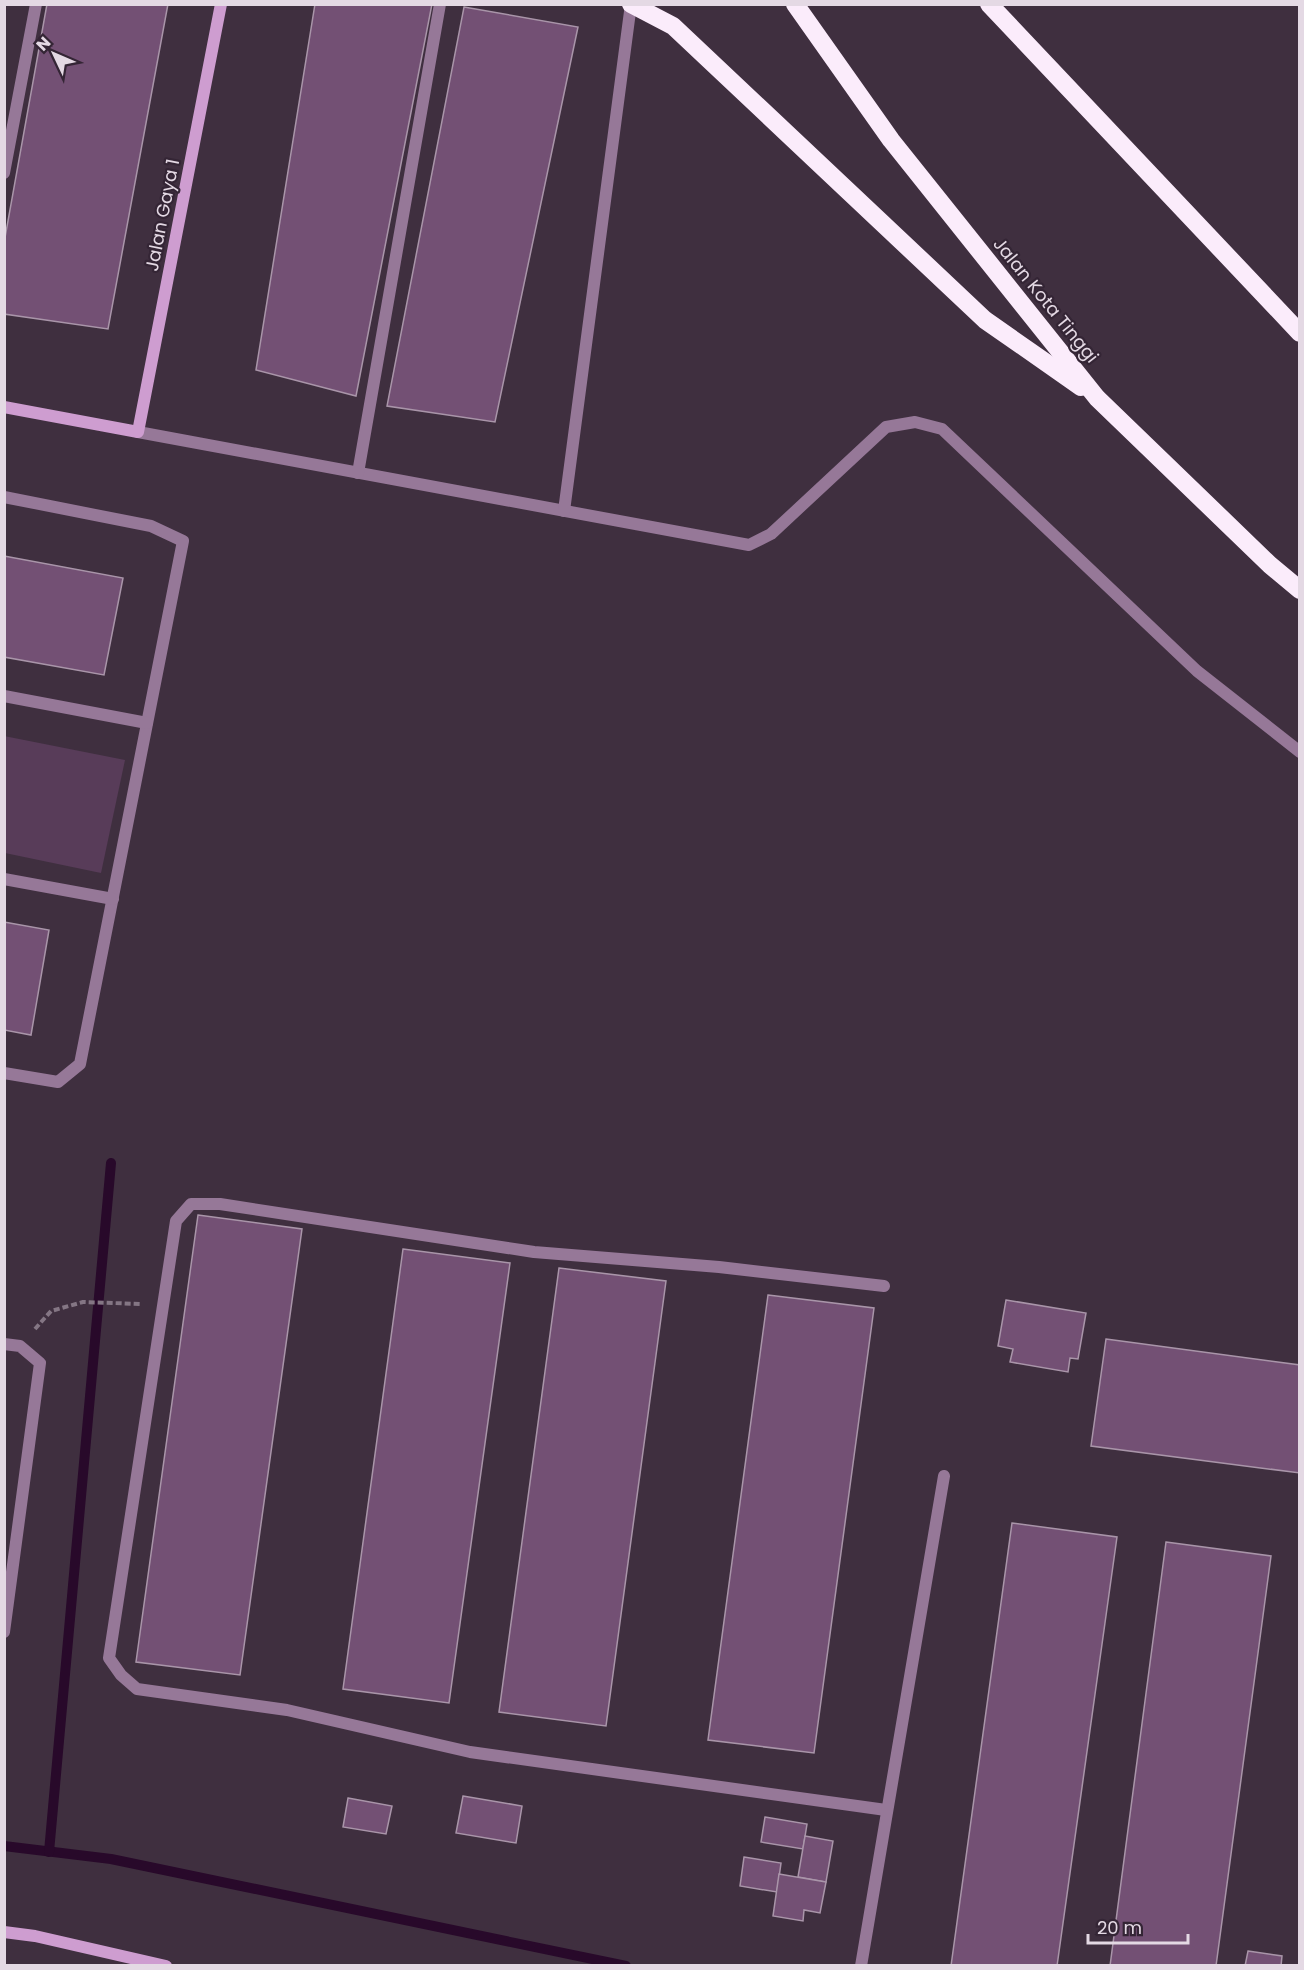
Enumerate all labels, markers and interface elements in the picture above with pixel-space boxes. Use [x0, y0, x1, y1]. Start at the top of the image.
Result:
north arrow [24, 24, 84, 84]
text: N [31, 32, 56, 56]
street label: Jalan Gaya 1 [139, 157, 185, 273]
street label: Jalan Kota Tinggi [988, 232, 1104, 368]
scale bar [1088, 1907, 1188, 1945]
text: 20 m [1097, 1915, 1142, 1940]

